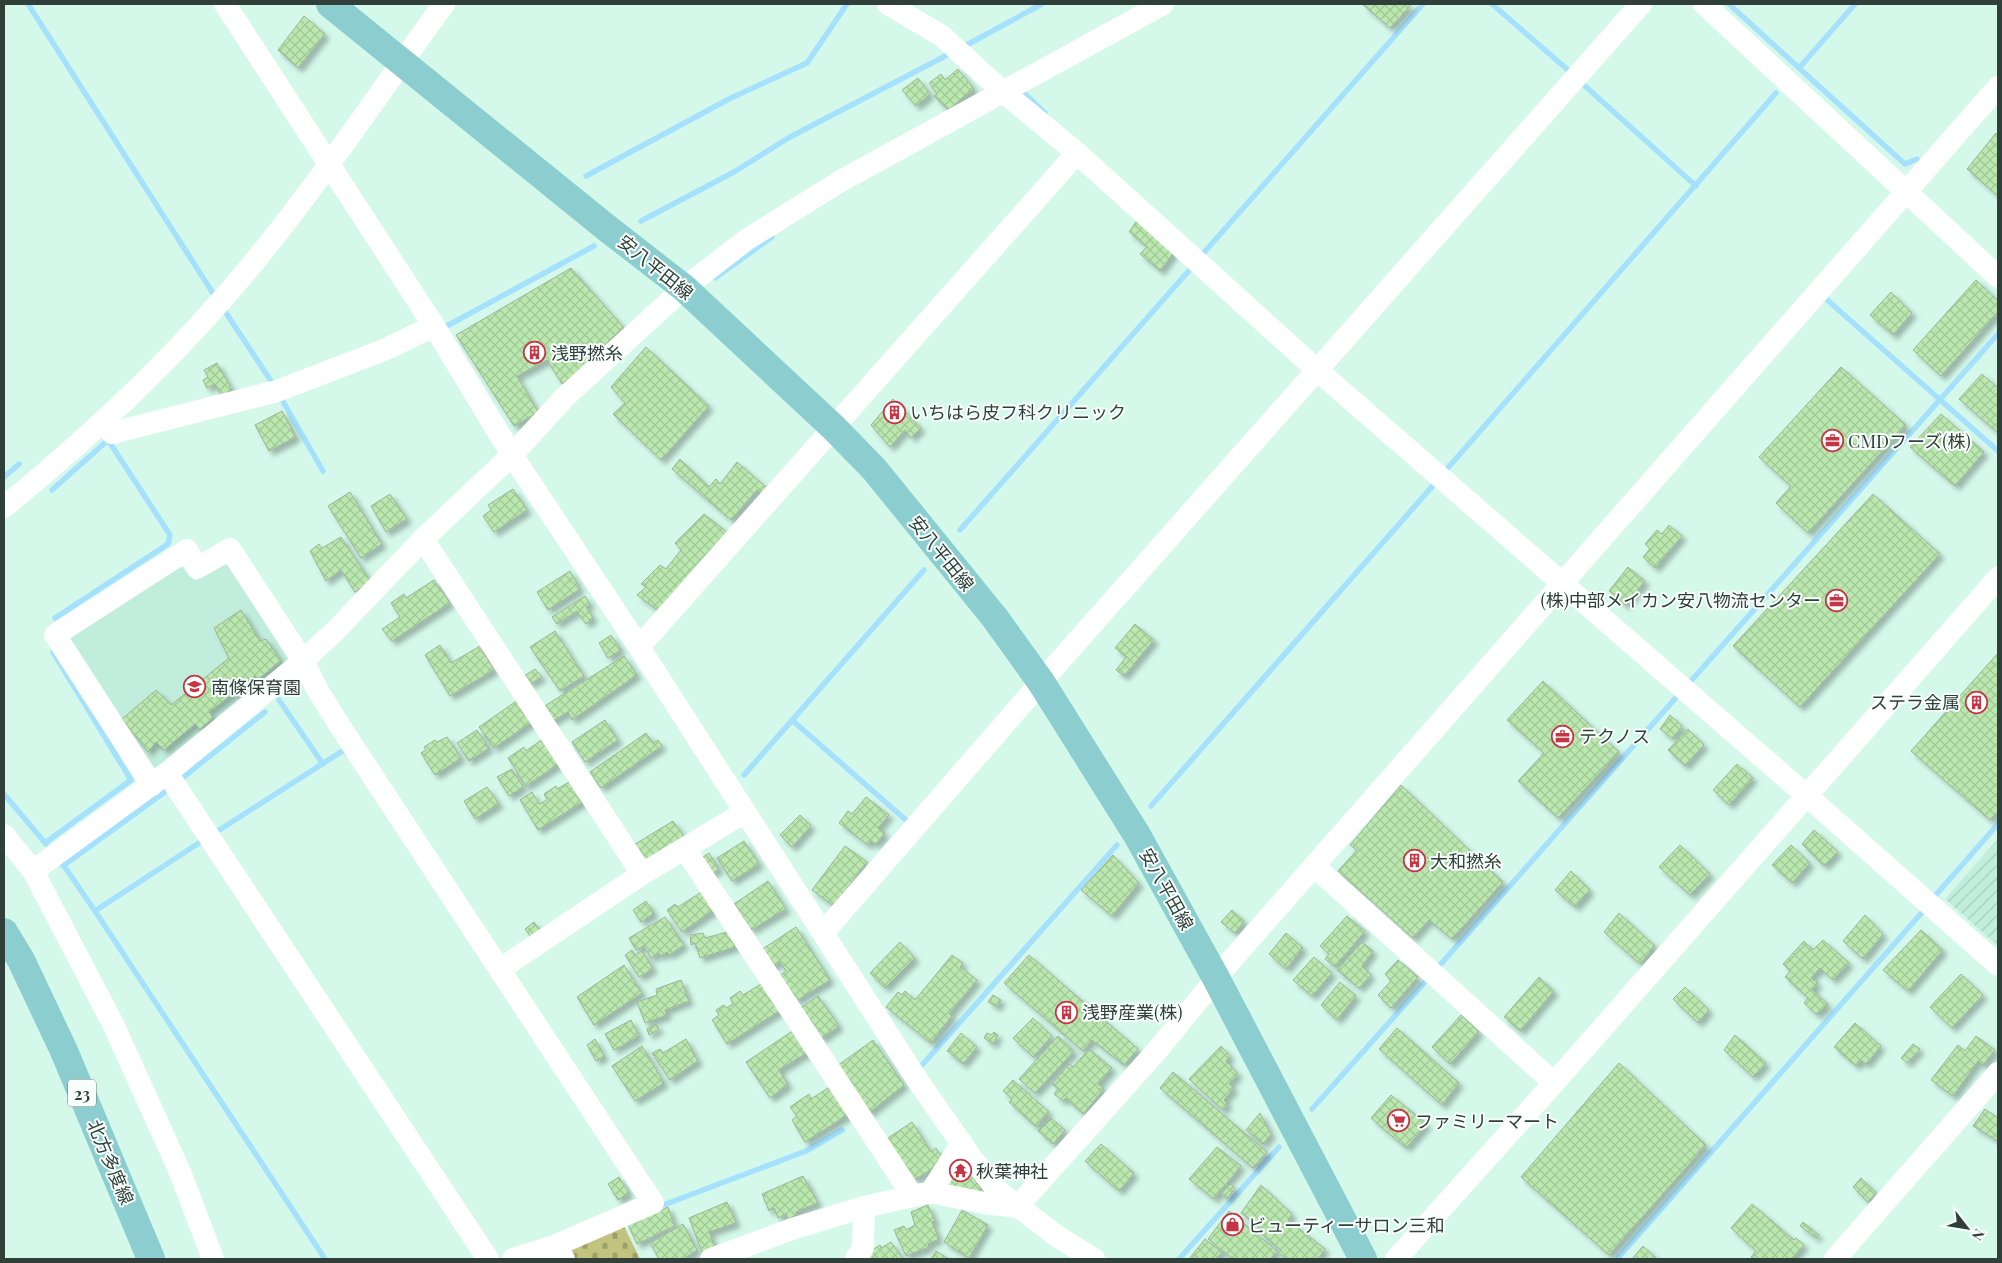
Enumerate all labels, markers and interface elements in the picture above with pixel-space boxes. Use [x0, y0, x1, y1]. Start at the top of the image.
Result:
street label: 安八平田線 [613, 229, 699, 305]
building icon: 浅野撚糸 [523, 341, 547, 365]
place label: 浅野撚糸 [551, 341, 623, 365]
building icon: いちはら皮フ科クリニック [882, 400, 906, 424]
place label: いちはら皮フ科クリニック [910, 400, 1126, 424]
office icon: CMDフーズ(株) [1820, 429, 1844, 453]
place label: CMDフーズ(株) [1848, 429, 1971, 453]
street label: 安八平田線 [904, 510, 980, 596]
place label: (株)中部メイカン安八物流センター [1540, 588, 1821, 612]
office icon: (株)中部メイカン安八物流センター [1825, 588, 1849, 612]
school or university icon: 南條保育園 [183, 675, 207, 699]
place label: 南條保育園 [211, 675, 301, 699]
place label: ステラ金属 [1870, 690, 1960, 714]
building icon: ステラ金属 [1964, 690, 1988, 714]
office icon: テクノス [1551, 724, 1575, 748]
place label: テクノス [1579, 724, 1650, 748]
street label: 安八平田線 [1135, 844, 1199, 934]
building icon: 大和撚糸 [1402, 849, 1426, 873]
place label: 大和撚糸 [1430, 849, 1502, 873]
building icon: 浅野産業(株) [1054, 1000, 1078, 1024]
place label: 浅野産業(株) [1082, 1000, 1183, 1024]
road number: 23 [68, 1080, 96, 1106]
supermarket icon: ファミリーマート [1387, 1109, 1411, 1133]
place label: ファミリーマート [1415, 1109, 1559, 1133]
street label: 北方多度線 [82, 1116, 140, 1208]
temple icon: 秋葉神社 [948, 1159, 972, 1183]
place label: 秋葉神社 [976, 1159, 1048, 1183]
north arrow [1942, 1203, 1992, 1253]
shop icon: ビューティーサロン三和 [1220, 1213, 1244, 1237]
place label: ビューティーサロン三和 [1248, 1213, 1445, 1237]
text: N [1968, 1226, 1989, 1244]

